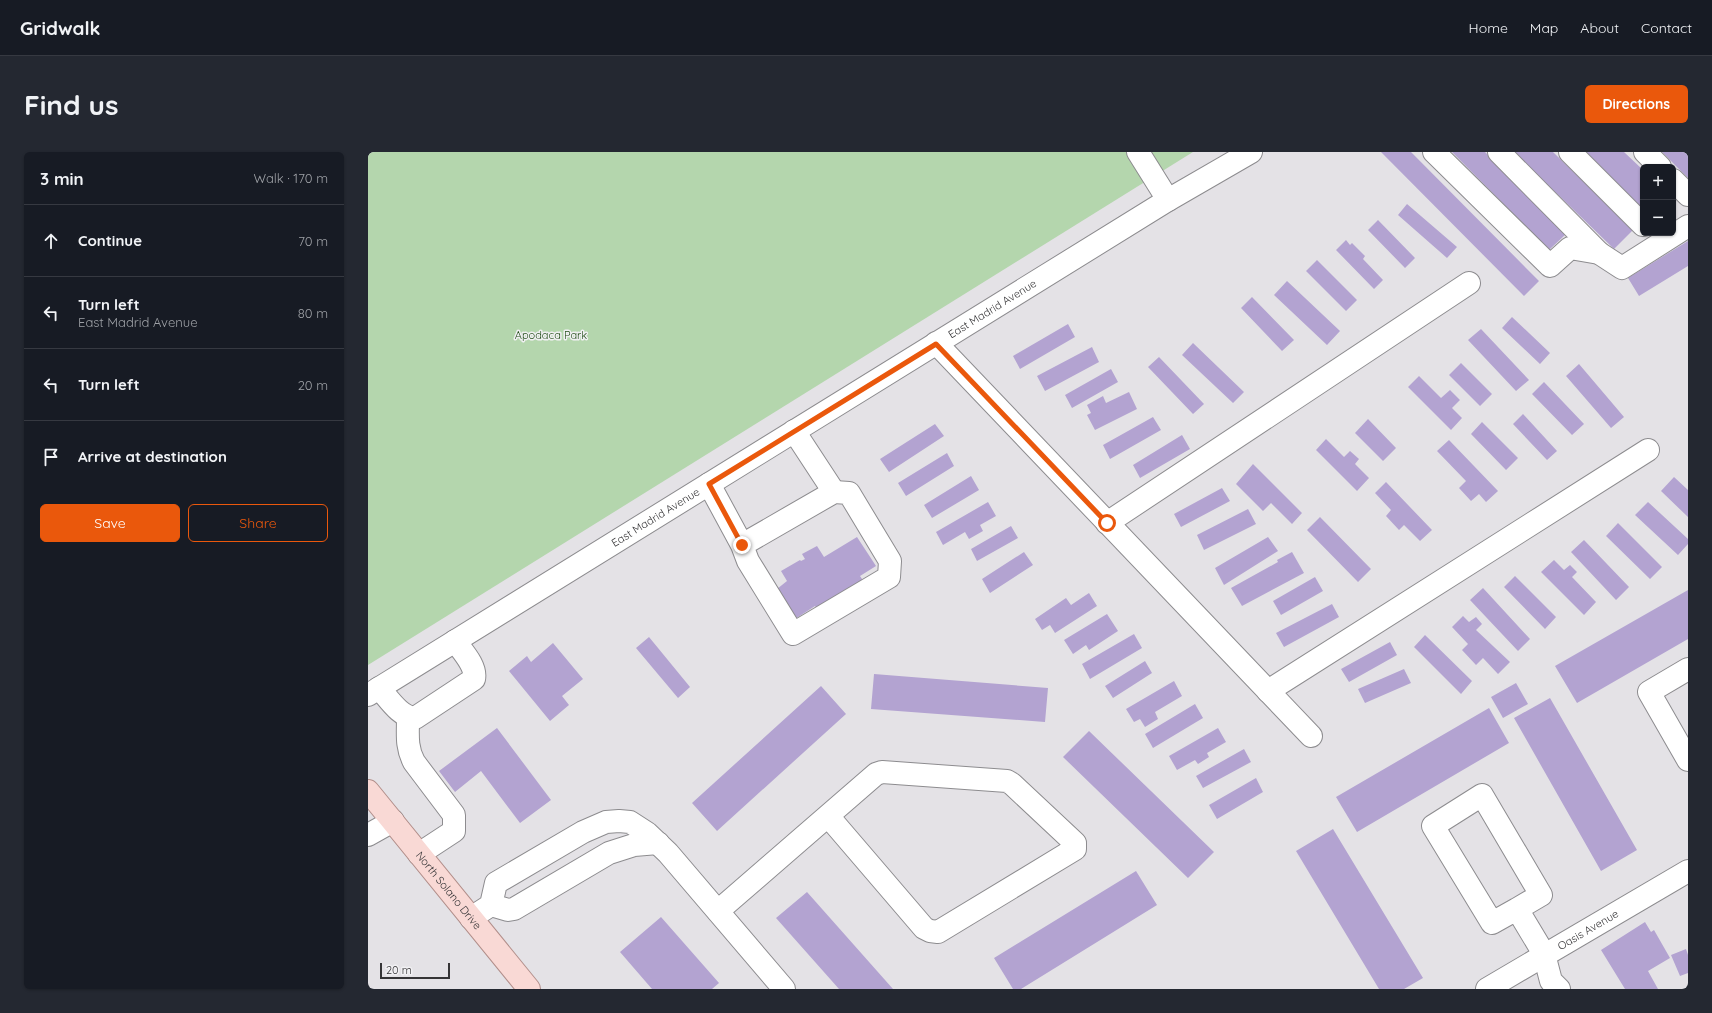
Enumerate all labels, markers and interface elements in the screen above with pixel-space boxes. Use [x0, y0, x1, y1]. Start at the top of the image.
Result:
text: Gridwalk [20, 16, 100, 40]
text: Home [1469, 19, 1508, 37]
text: Map [1530, 19, 1558, 37]
text: About [1580, 19, 1619, 37]
text: Contact [1641, 19, 1692, 37]
button: Directions [1585, 85, 1688, 123]
text: Find us [24, 87, 118, 122]
map controls [1640, 164, 1676, 236]
button: + [1640, 164, 1676, 200]
text: 3 min [40, 168, 84, 189]
text: Walk · 170 m [253, 170, 328, 186]
button: − [1640, 200, 1676, 236]
icon: ahead [40, 230, 62, 252]
text: Continue [78, 231, 142, 250]
text: 70 m [298, 233, 328, 249]
street label: East Madrid Avenue [945, 276, 1039, 341]
text: Turn left [78, 295, 140, 314]
icon: left [40, 302, 62, 324]
text: 80 m [298, 305, 328, 321]
text: East Madrid Avenue [78, 314, 198, 330]
park label: Apodaca Park [515, 328, 587, 342]
icon: left [40, 374, 62, 396]
text: Turn left [78, 375, 140, 394]
text: 20 m [298, 377, 328, 393]
icon: arrive [40, 446, 62, 468]
text: Arrive at destination [78, 447, 227, 466]
street label: East Madrid Avenue [609, 485, 702, 550]
button: Save [40, 504, 180, 542]
button: Share [188, 504, 328, 542]
route start [1098, 514, 1116, 532]
route end [733, 536, 751, 554]
street label: North Solano Drive [413, 848, 485, 932]
street label: Oasis Avenue [1555, 906, 1621, 953]
scale bar [380, 961, 450, 980]
text: 20 m [386, 963, 412, 977]

